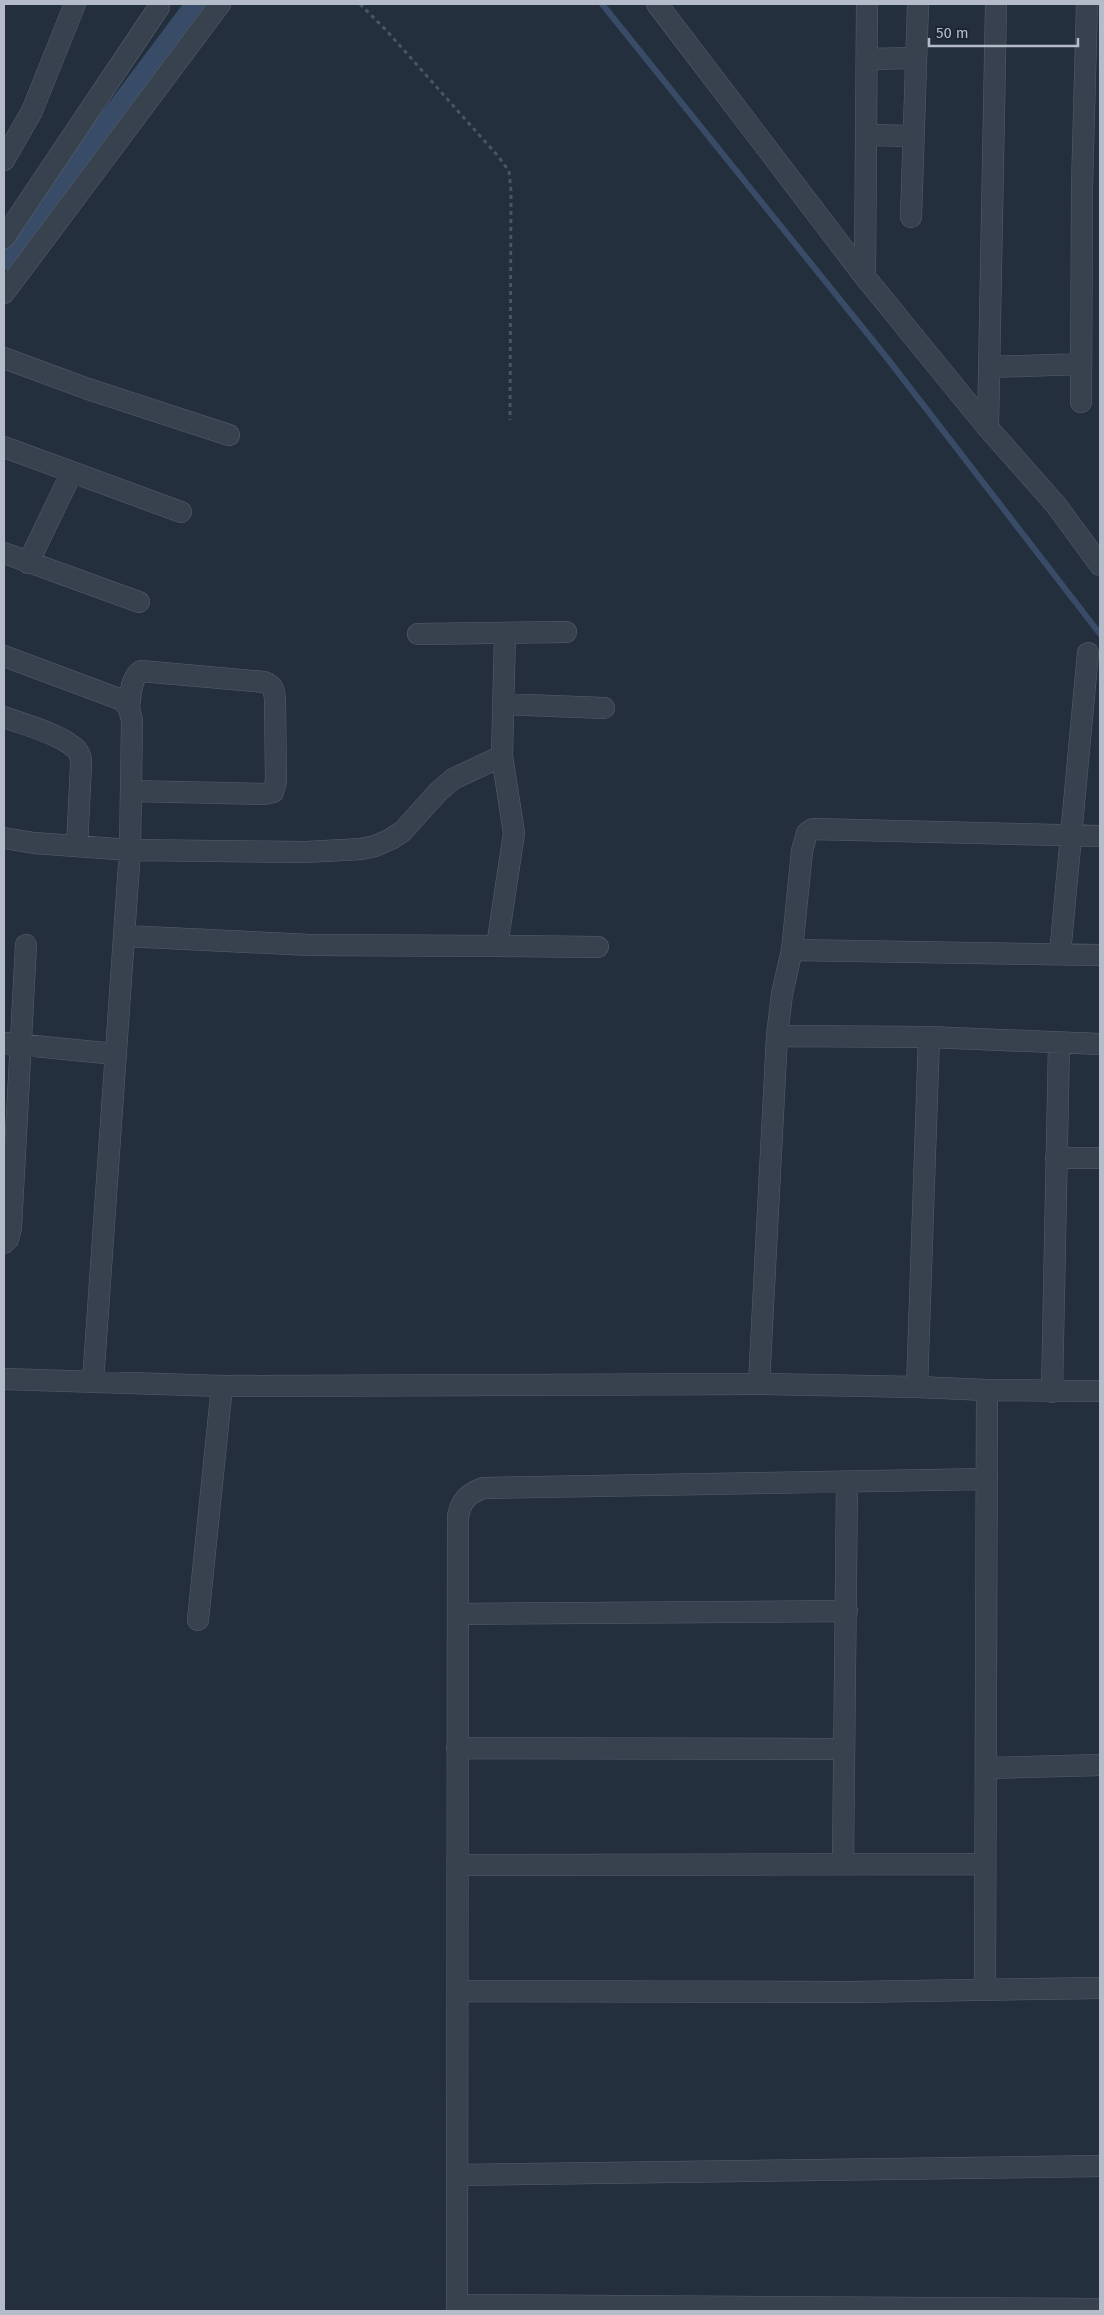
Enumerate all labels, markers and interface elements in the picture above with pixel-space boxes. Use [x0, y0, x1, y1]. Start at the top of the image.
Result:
scale bar [929, 15, 1078, 47]
text: 50 m [936, 24, 969, 42]

